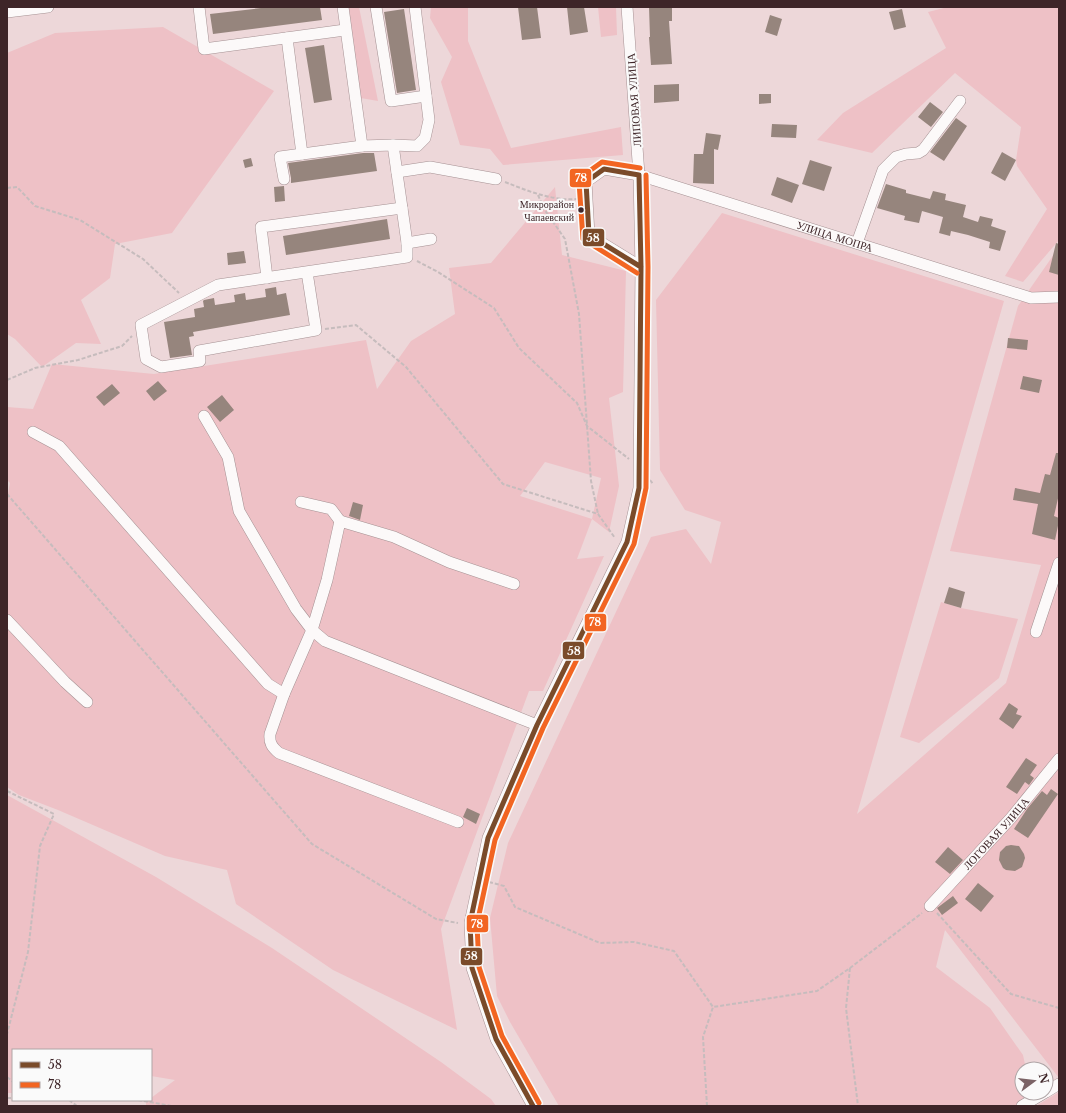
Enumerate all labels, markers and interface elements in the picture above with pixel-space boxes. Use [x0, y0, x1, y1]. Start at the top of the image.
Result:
street label: ЛИПОВАЯ УЛИЦА [624, 52, 644, 147]
line badge: 78 [569, 168, 592, 188]
text: 78 [575, 171, 587, 185]
place label: Микрорайон Чапаевский [520, 198, 575, 224]
marker: Микрорайон Чапаевский [576, 205, 586, 215]
street label: УЛИЦА МОПРА [795, 218, 875, 255]
line badge: 58 [582, 228, 605, 247]
text: 58 [586, 231, 600, 245]
line badge: 78 [584, 613, 607, 632]
text: 78 [589, 615, 601, 629]
line badge: 58 [562, 641, 585, 660]
text: 58 [567, 644, 581, 658]
street label: ЛОГОВАЯ УЛИЦА [960, 794, 1032, 873]
line badge: 78 [466, 914, 489, 933]
text: 78 [471, 917, 483, 931]
line badge: 58 [460, 947, 483, 966]
text: 58 [464, 949, 478, 963]
legend [12, 1049, 152, 1101]
text: 58 [48, 1057, 62, 1072]
north arrow [1014, 1061, 1054, 1101]
text: N [1036, 1072, 1052, 1086]
text: 78 [48, 1077, 61, 1092]

